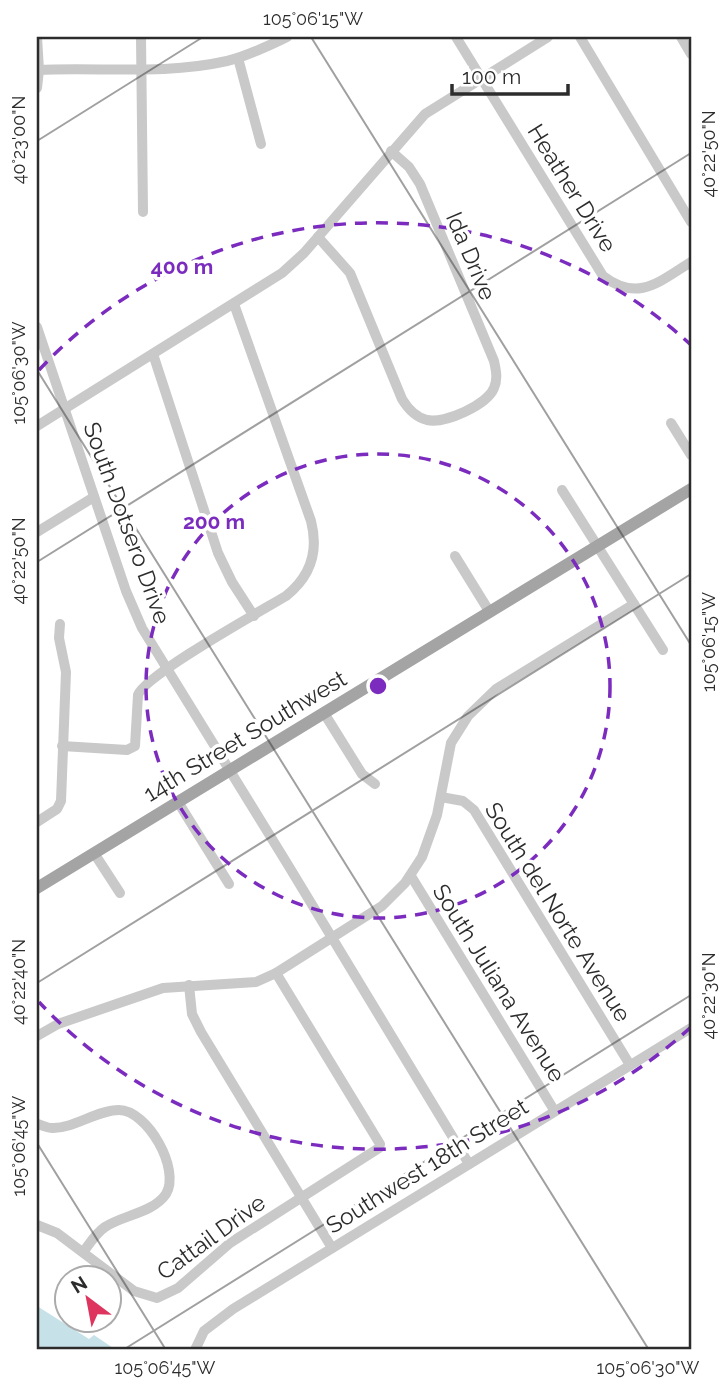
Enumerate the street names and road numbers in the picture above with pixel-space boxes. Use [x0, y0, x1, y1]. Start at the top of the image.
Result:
street label: Heather Drive [522, 119, 622, 257]
street label: Ida Drive [441, 208, 502, 304]
street label: South Dotsero Drive [78, 418, 177, 627]
street label: 14th Street Southwest [138, 664, 351, 807]
street label: South del Norte Avenue [480, 797, 637, 1026]
street label: South Juliana Avenue [428, 879, 571, 1087]
street label: Southwest 18th Street [321, 1092, 533, 1239]
street label: Cattail Drive [151, 1188, 270, 1285]

